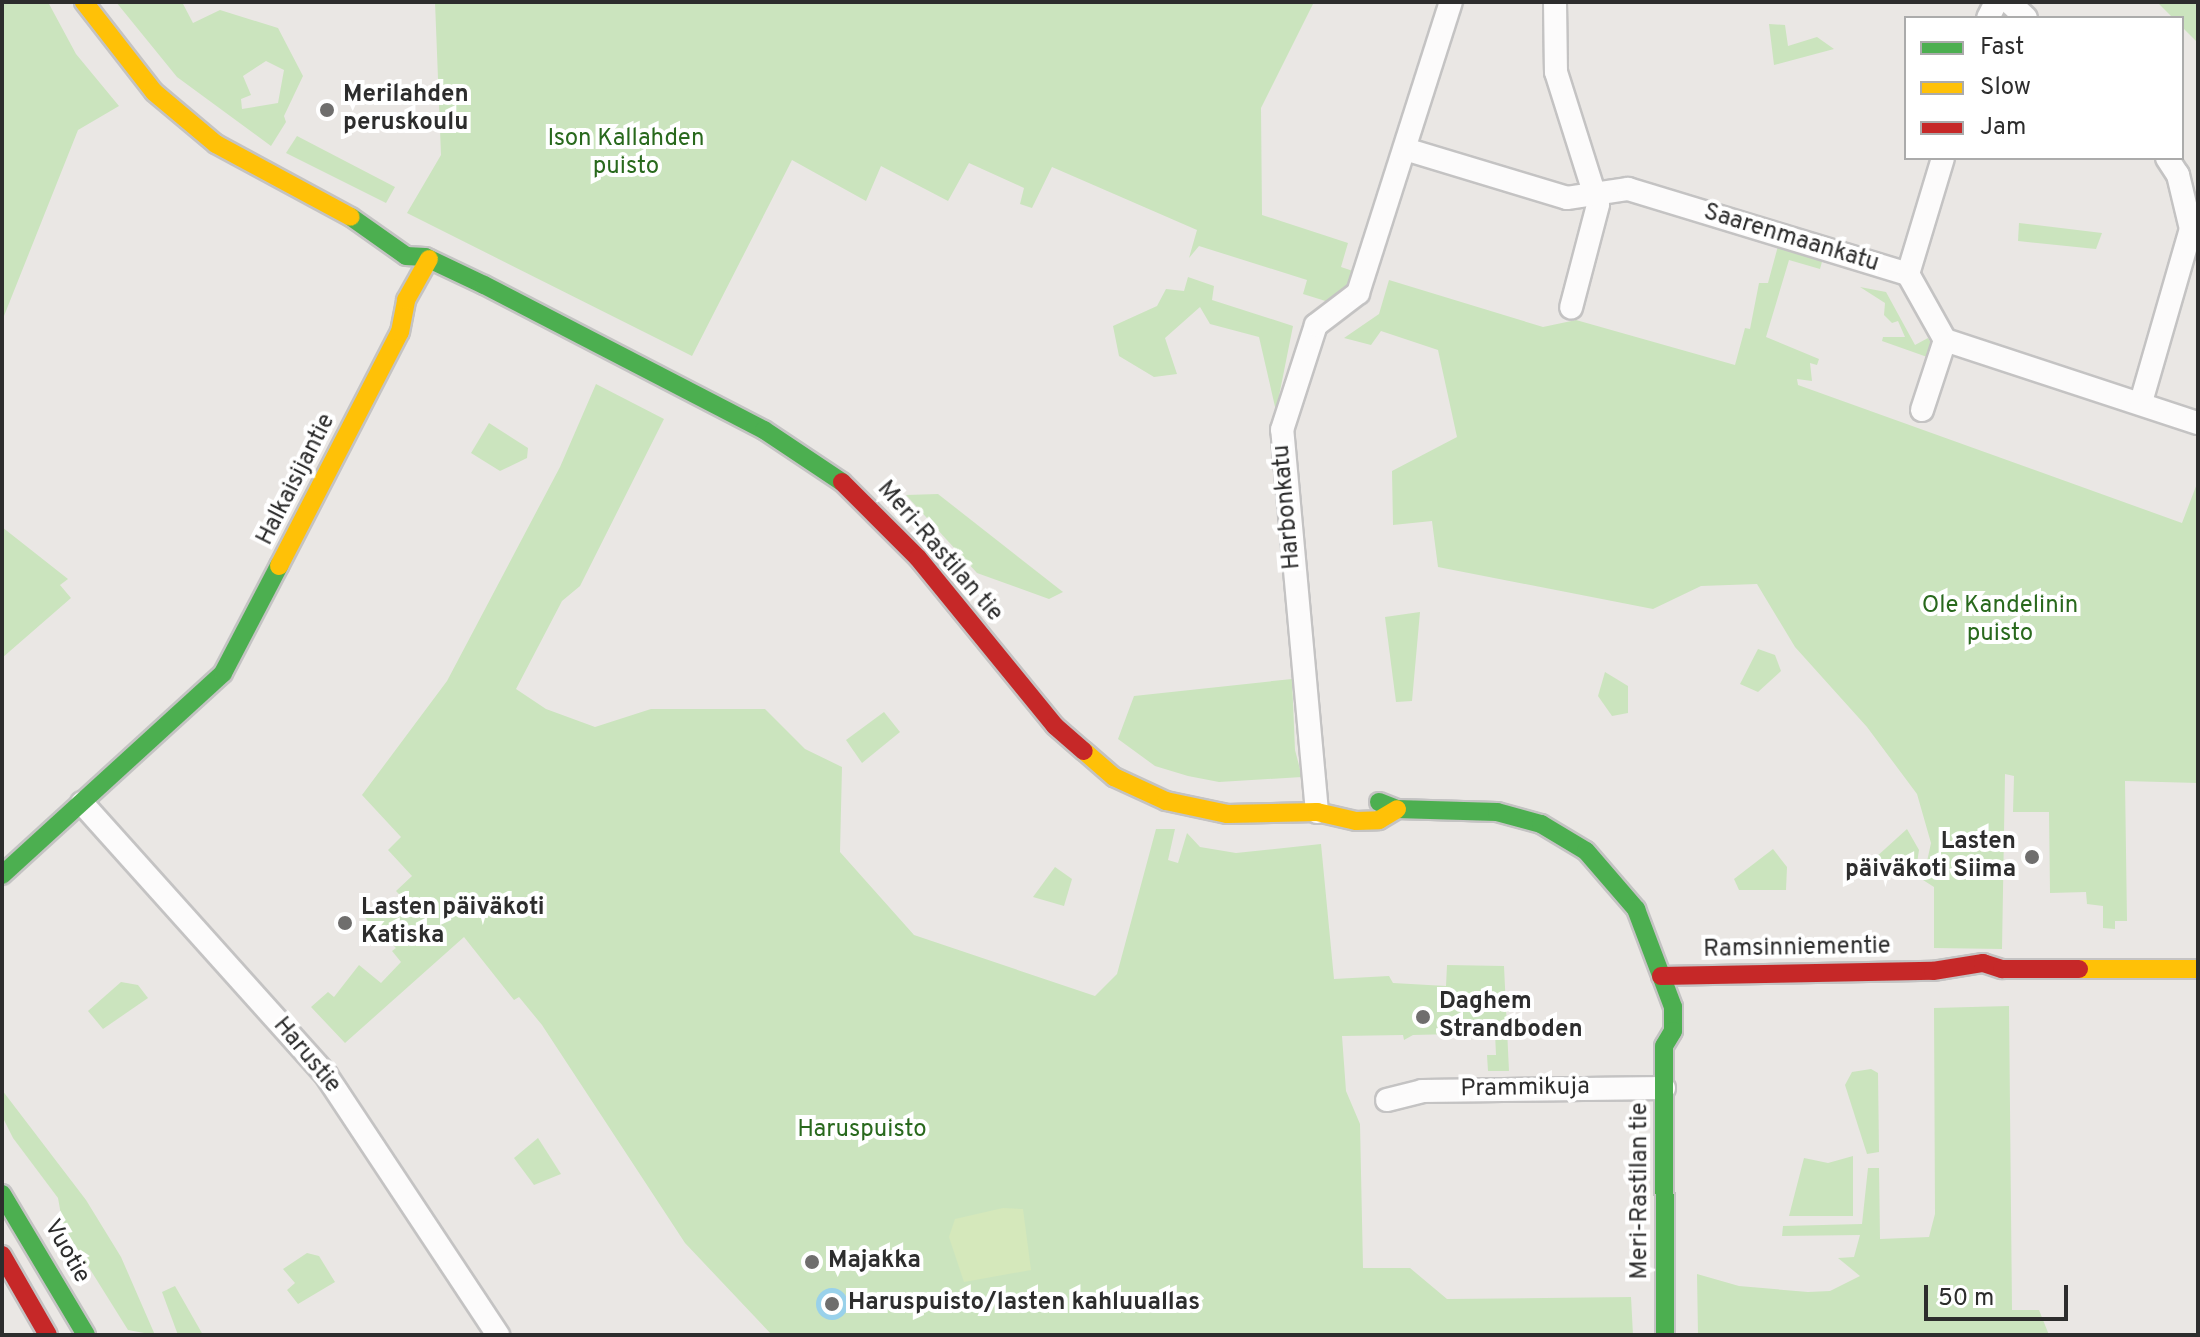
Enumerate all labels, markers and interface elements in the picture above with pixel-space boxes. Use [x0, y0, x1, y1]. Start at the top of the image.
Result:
legend [1904, 16, 2184, 160]
text: Fast [1980, 33, 2024, 63]
text: Slow [1980, 73, 2031, 103]
place label: Merilahden peruskoulu [343, 82, 469, 138]
marker: Merilahden peruskoulu [318, 101, 336, 119]
text: Jam [1980, 113, 2026, 143]
park label: Ison Kallahden puisto [547, 126, 705, 182]
street label: Saarenmaankatu [1700, 199, 1882, 279]
street label: Halkaisijantie [252, 409, 342, 551]
street label: Harbonkatu [1268, 443, 1308, 571]
street label: Meri-Rastilan tie [870, 476, 1008, 628]
park label: Ole Kandelinin puisto [1922, 593, 2078, 649]
place label: Lasten päiväkoti Siima [1845, 829, 2016, 885]
marker: Lasten päiväkoti Siima [2023, 848, 2041, 866]
place label: Lasten päiväkoti Katiska [361, 895, 545, 951]
marker: Lasten päiväkoti Katiska [336, 914, 354, 932]
street label: Ramsinniementie [1703, 933, 1891, 965]
place label: Daghem Strandboden [1439, 989, 1583, 1045]
marker: Daghem Strandboden [1414, 1008, 1432, 1026]
street label: Harustie [266, 1012, 346, 1100]
street label: Prammikuja [1460, 1073, 1590, 1105]
street label: Meri-Rastilan tie [1627, 1102, 1655, 1280]
park label: Haruspuisto [797, 1117, 927, 1145]
street label: Vuotie [36, 1215, 96, 1289]
place label: Majakka [828, 1248, 921, 1276]
marker: Majakka [803, 1253, 821, 1271]
scale bar [1928, 1269, 2072, 1319]
text: 50 m [1938, 1284, 1994, 1314]
place label: Haruspuisto/lasten kahluuallas [848, 1290, 1200, 1318]
marker: Haruspuisto/lasten kahluuallas [823, 1295, 841, 1313]

